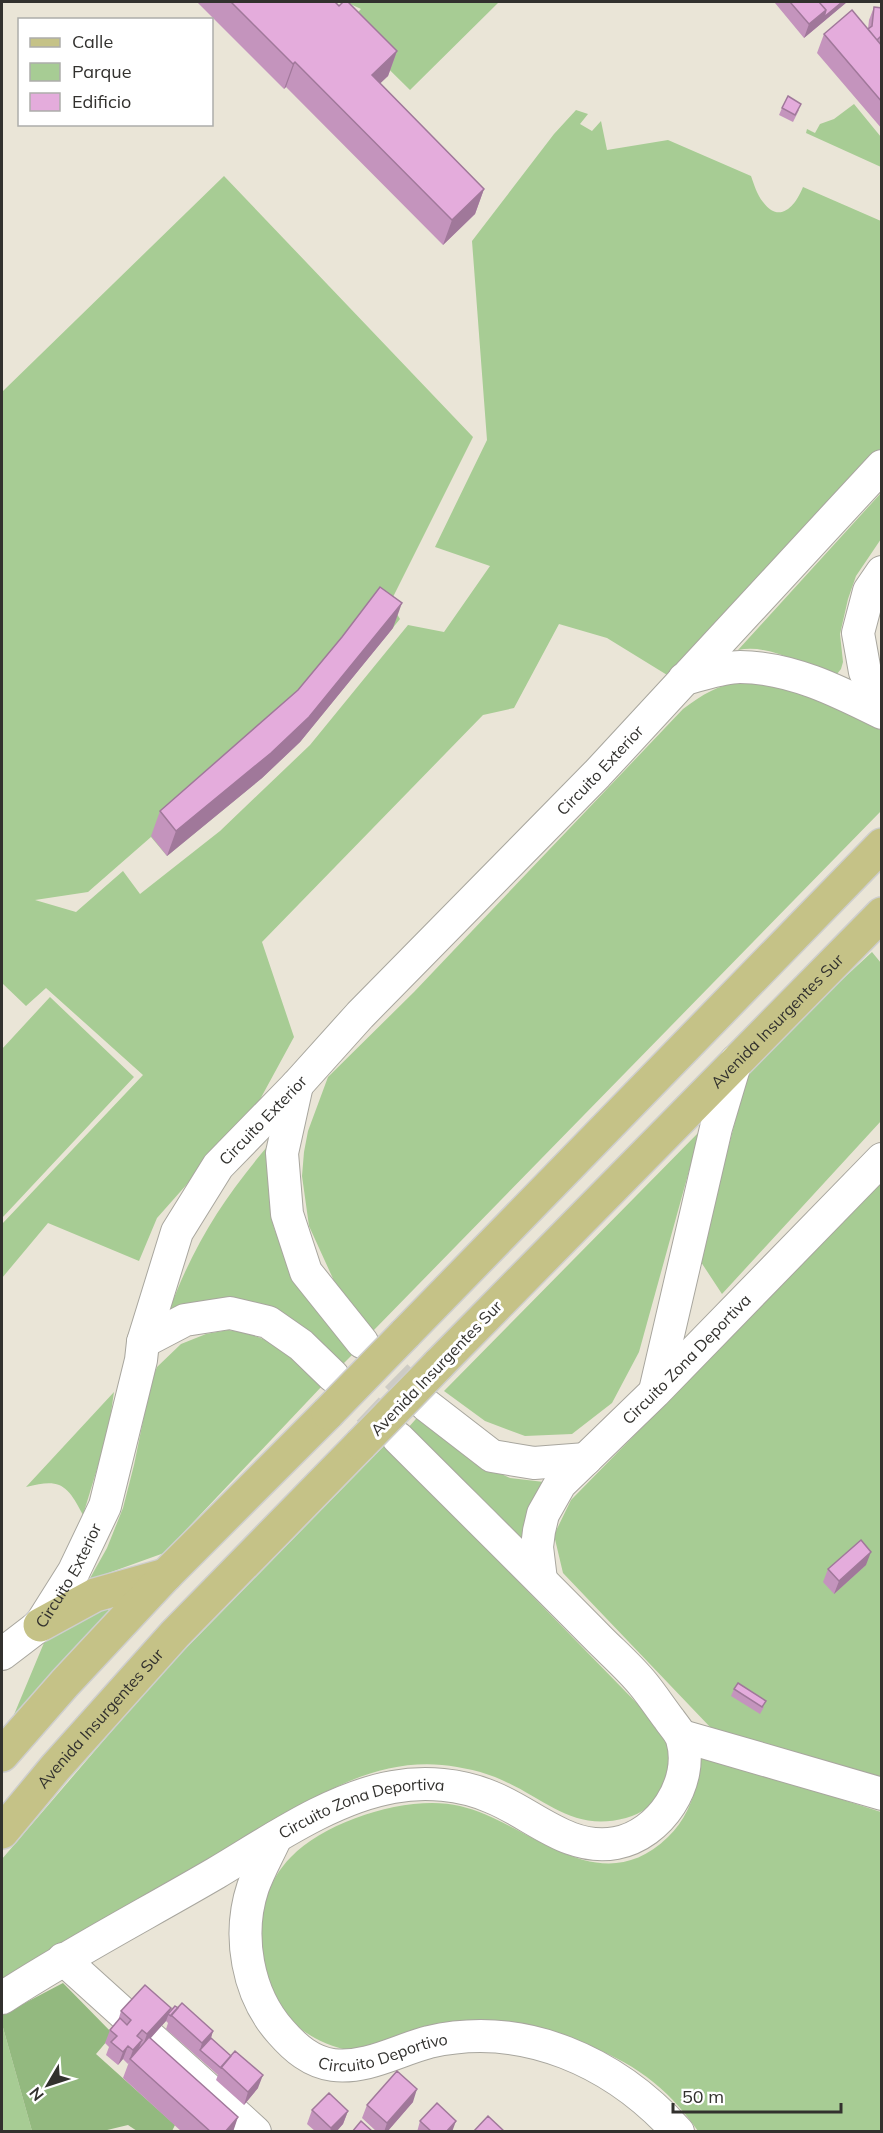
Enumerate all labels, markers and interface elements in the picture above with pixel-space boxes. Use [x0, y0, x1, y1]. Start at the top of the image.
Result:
legend [18, 18, 213, 126]
text: Calle [72, 30, 113, 53]
text: Parque [72, 60, 131, 83]
text: Edificio [72, 90, 131, 113]
street label: Circuito Exterior [552, 721, 647, 819]
street label: Avenida Insurgentes Sur [706, 949, 847, 1092]
street label: Circuito Exterior [215, 1071, 311, 1169]
street label: Circuito Zona Deportiva [618, 1290, 755, 1428]
street label: Avenida Insurgentes Sur [366, 1296, 506, 1440]
street label: Circuito Exterior [31, 1520, 105, 1631]
street label: Avenida Insurgentes Sur [32, 1644, 167, 1792]
street label: Circuito Zona Deportiva [275, 1774, 445, 1843]
street label: Circuito Deportivo [316, 2029, 449, 2076]
north arrow [18, 2055, 78, 2115]
scale bar [673, 2076, 841, 2114]
text: N [25, 2083, 48, 2105]
text: 50 m [682, 2085, 724, 2108]

